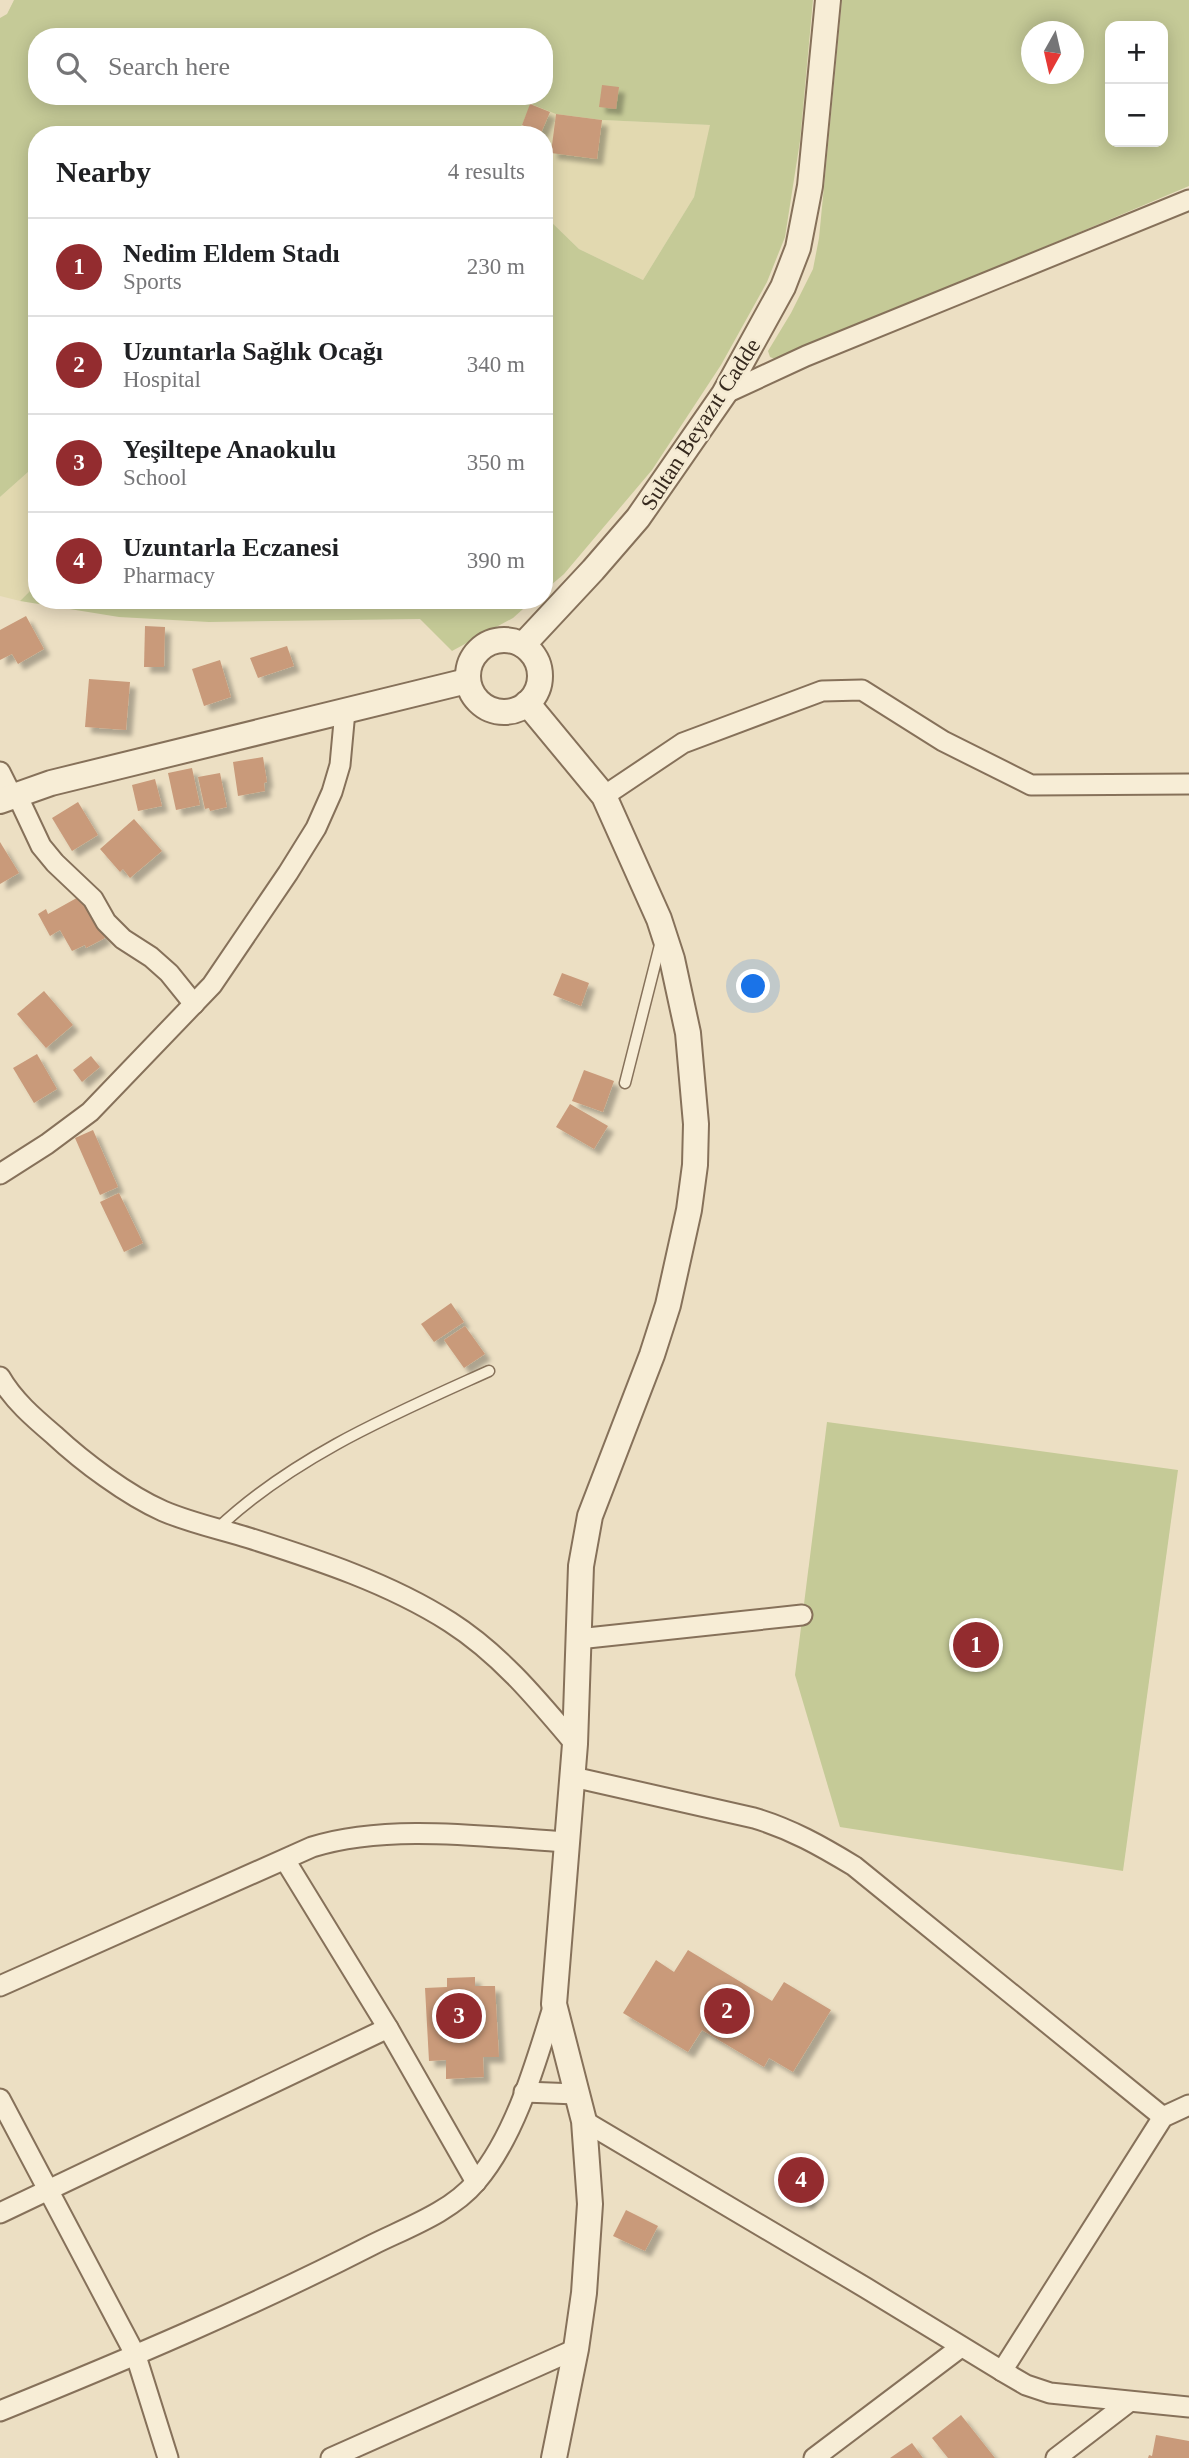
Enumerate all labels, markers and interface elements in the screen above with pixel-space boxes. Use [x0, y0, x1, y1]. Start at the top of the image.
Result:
north arrow [1021, 21, 1084, 84]
map controls [1105, 21, 1168, 147]
button: + [1105, 21, 1168, 84]
search box [28, 28, 553, 105]
icon: search [52, 48, 90, 86]
text: Search here [108, 52, 230, 81]
button: − [1105, 84, 1168, 147]
text: Nearby [56, 155, 151, 188]
text: 4 results [448, 159, 525, 184]
text: Nedim Eldem Stadı [123, 239, 340, 268]
text: 1 [73, 254, 85, 279]
text: 230 m [467, 254, 525, 279]
text: Sports [123, 269, 182, 294]
street label: Sultan Beyazıt Cadde [636, 334, 765, 515]
text: Uzuntarla Sağlık Ocağı [123, 337, 383, 366]
text: 2 [73, 352, 85, 377]
text: 340 m [467, 352, 525, 377]
text: Hospital [123, 367, 201, 392]
text: Yeşiltepe Anaokulu [123, 435, 336, 464]
text: 3 [73, 450, 85, 475]
text: 350 m [467, 450, 525, 475]
text: School [123, 465, 187, 490]
text: Uzuntarla Eczanesi [123, 533, 339, 562]
text: 4 [73, 548, 85, 573]
text: 390 m [467, 548, 525, 573]
text: Pharmacy [123, 563, 215, 588]
your location [736, 969, 770, 1003]
pin: 1 [953, 1619, 999, 1671]
pin: 2 [704, 1985, 750, 2037]
pin: 3 [436, 1990, 482, 2042]
pin: 4 [778, 2154, 824, 2206]

